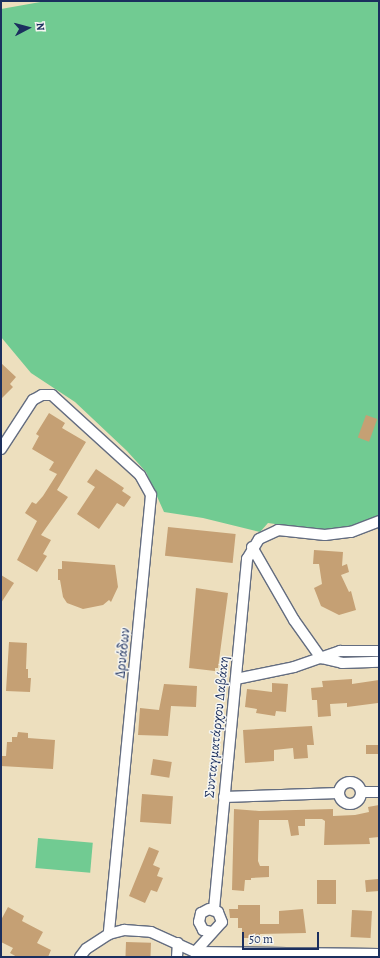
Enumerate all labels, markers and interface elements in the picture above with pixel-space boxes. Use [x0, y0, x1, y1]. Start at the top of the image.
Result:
north arrow [8, 8, 48, 48]
text: N [33, 22, 48, 31]
street label: Δρυάδων [112, 627, 134, 679]
street label: Συνταγματάρχου Δαβάκη [201, 655, 233, 799]
scale bar [244, 924, 321, 950]
text: 50 m [249, 931, 273, 947]

